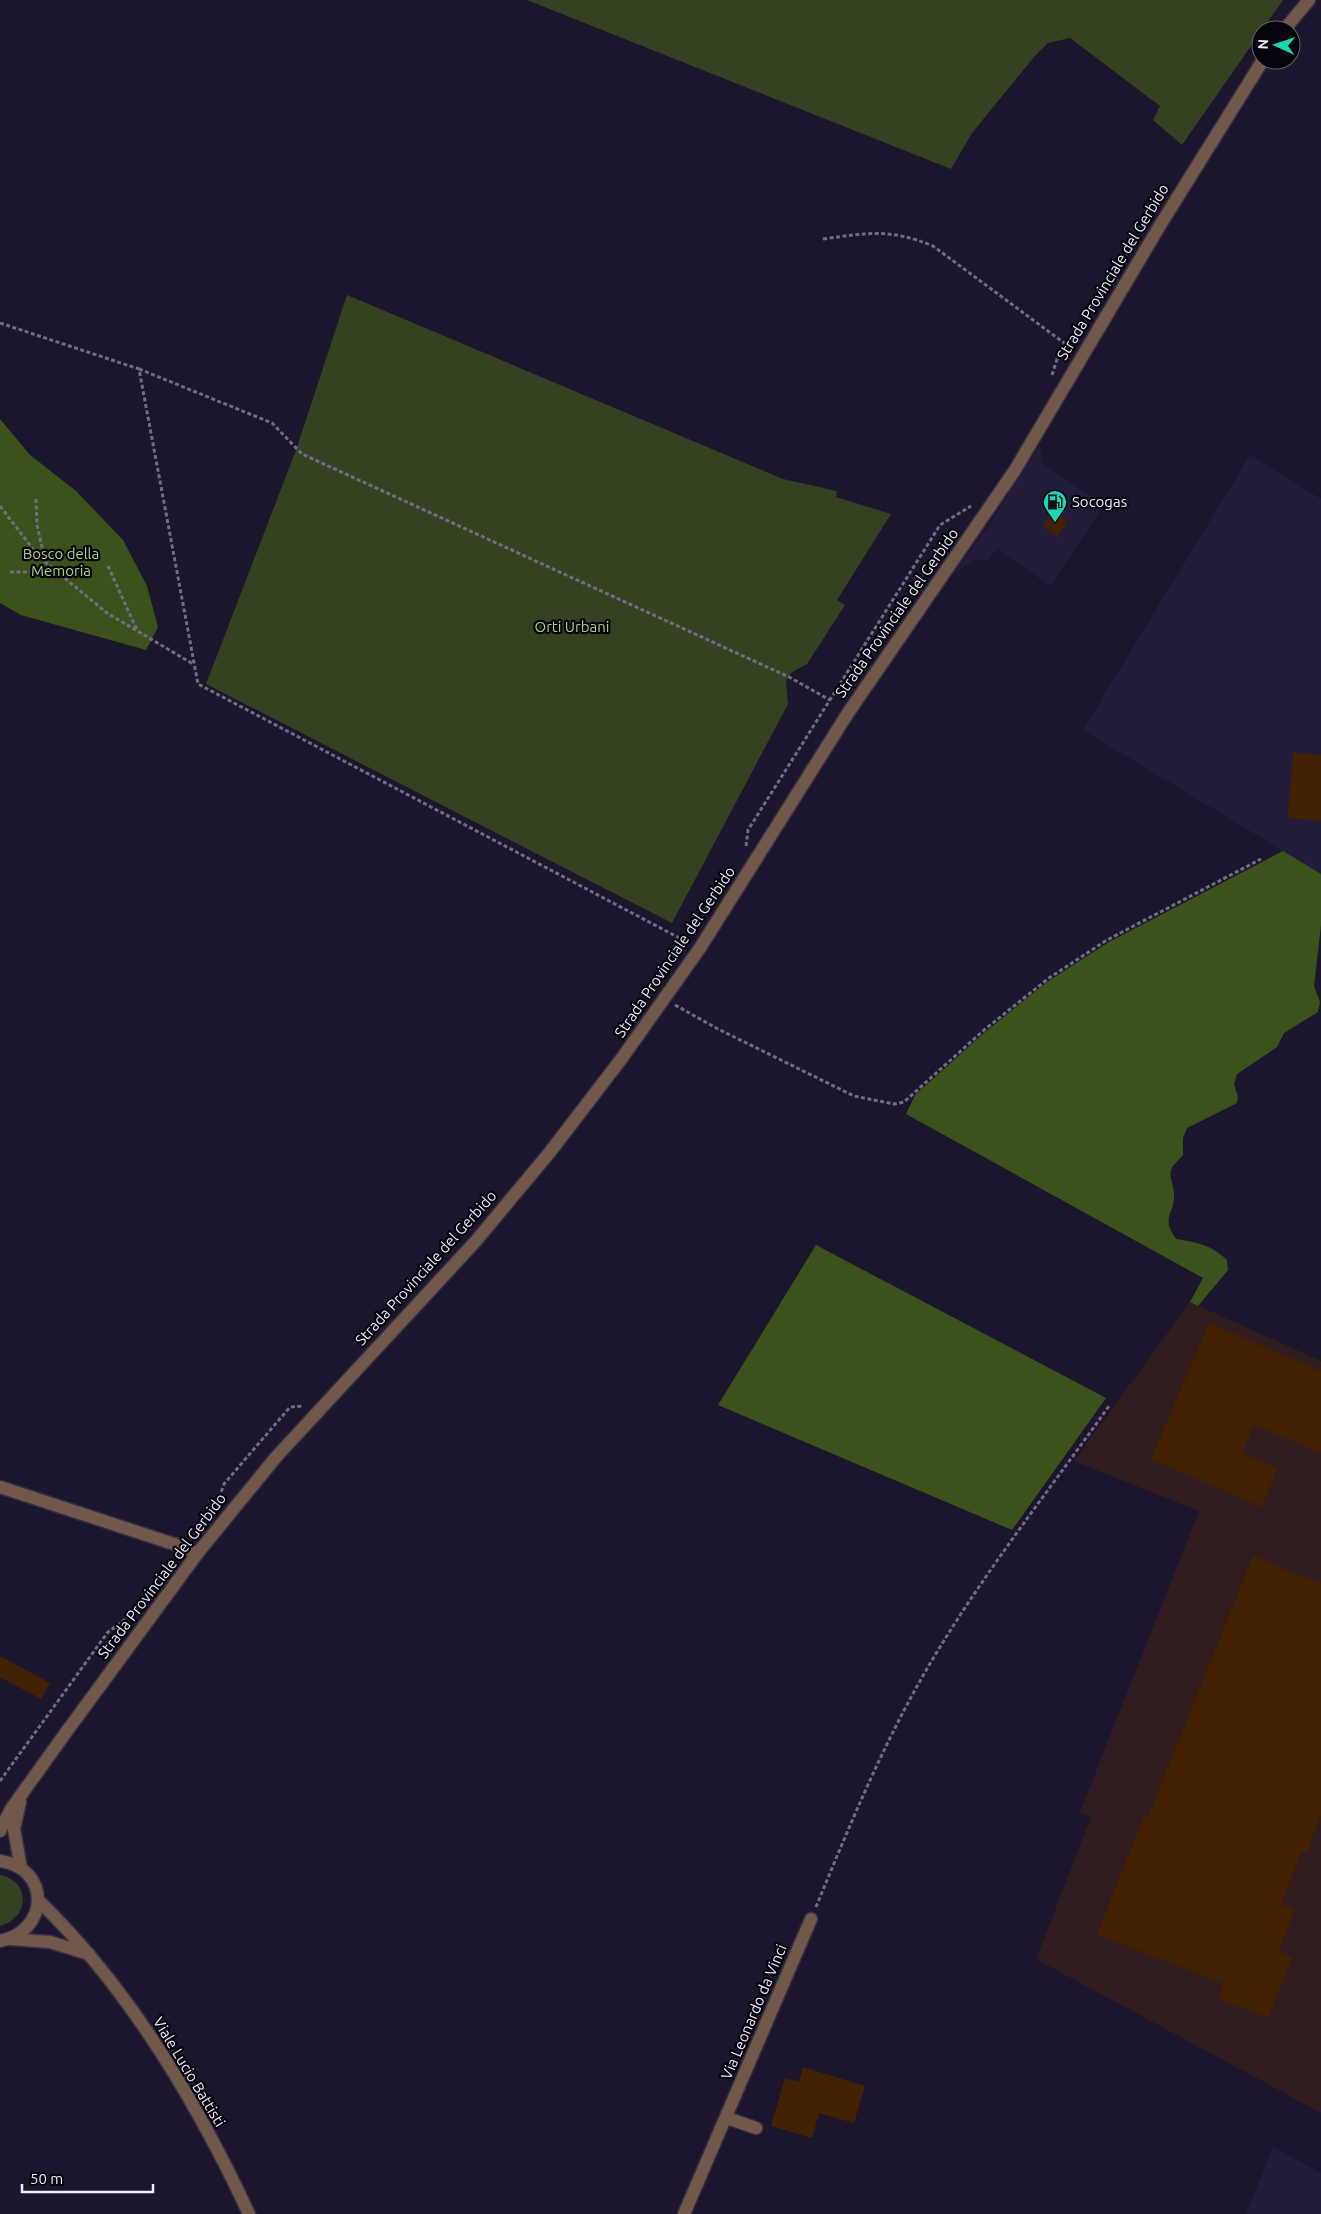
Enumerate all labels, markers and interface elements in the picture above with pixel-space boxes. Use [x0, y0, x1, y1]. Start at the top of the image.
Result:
north arrow [1251, 20, 1301, 70]
text: N [1255, 39, 1271, 50]
street label: Strada Provinciale del Gerbido [1053, 181, 1172, 363]
fuel station icon: Socogas [1042, 489, 1068, 523]
place label: Socogas [1072, 493, 1127, 510]
street label: Strada Provinciale del Gerbido [832, 525, 962, 700]
park label: Bosco della Memoria [23, 545, 99, 579]
park label: Orti Urbani [535, 618, 609, 635]
street label: Strada Provinciale del Gerbido [611, 863, 738, 1040]
street label: Strada Provinciale del Gerbido [352, 1187, 500, 1349]
street label: Strada Provinciale del Gerbido [94, 1490, 229, 1662]
street label: Via Leonardo da Vinci [717, 1942, 790, 2082]
street label: Viale Lucio Battisti [150, 2014, 229, 2130]
scale bar [22, 2162, 154, 2194]
text: 50 m [30, 2170, 63, 2187]

